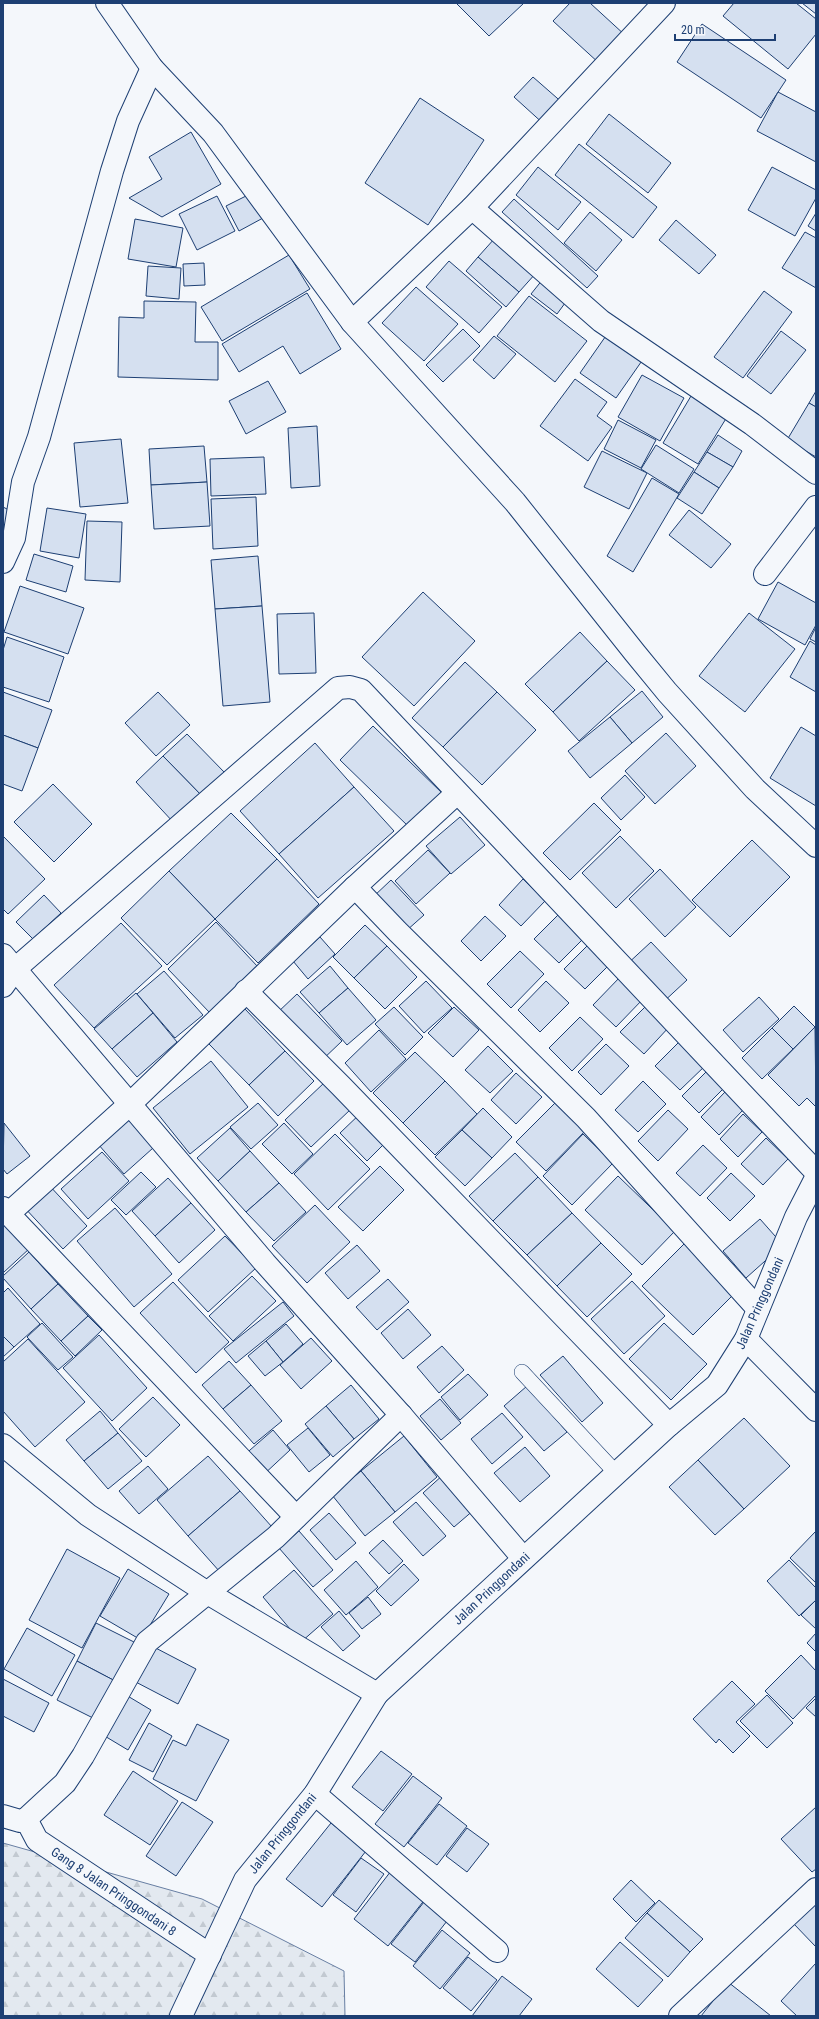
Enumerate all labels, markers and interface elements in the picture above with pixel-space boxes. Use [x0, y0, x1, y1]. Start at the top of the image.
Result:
scale bar [675, 16, 775, 42]
text: 20 m [681, 23, 705, 37]
street label: Jalan Pringgondani [732, 1255, 786, 1352]
street label: Jalan Pringgondani [450, 1549, 533, 1628]
street label: Jalan Pringgondani [245, 1790, 319, 1877]
street label: Gang 8 Jalan Pringgondani 8 [48, 1844, 179, 1939]

